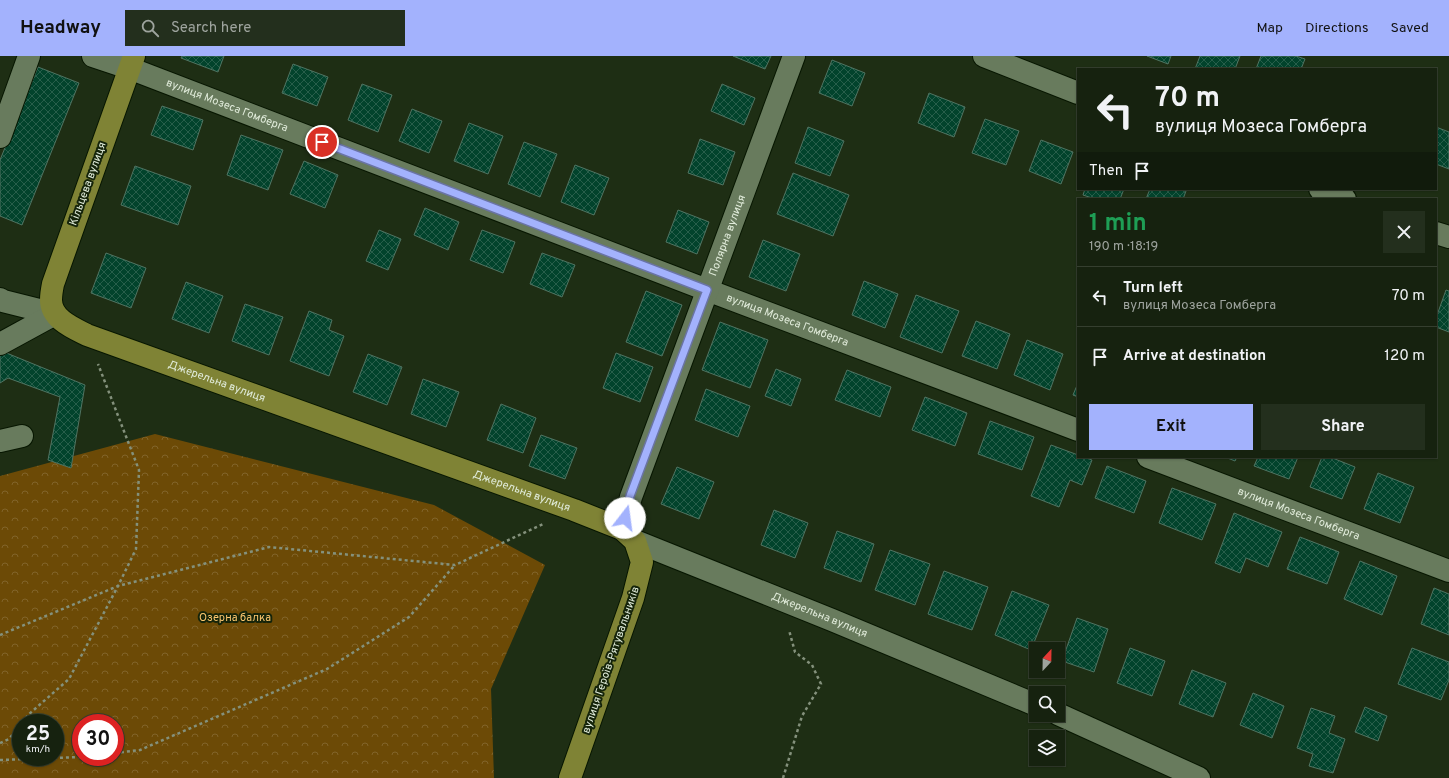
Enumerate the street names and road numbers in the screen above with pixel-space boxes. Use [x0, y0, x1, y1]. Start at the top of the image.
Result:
street label: вулиця Мозеса Гомберга [164, 76, 290, 136]
street label: Кільцева вулиця [66, 140, 110, 228]
street label: Полярна вулиця [706, 193, 749, 278]
street label: вулиця Мозеса Гомберга [724, 291, 851, 350]
street label: Джерельна вулиця [166, 358, 267, 406]
street label: Джерельна вулиця [471, 467, 572, 515]
street label: вулиця Мозеса Гомберга [1235, 485, 1362, 544]
street label: вулиця Героїв-Рятувальників [579, 585, 643, 735]
street label: Джерельна вулиця [770, 590, 870, 641]

